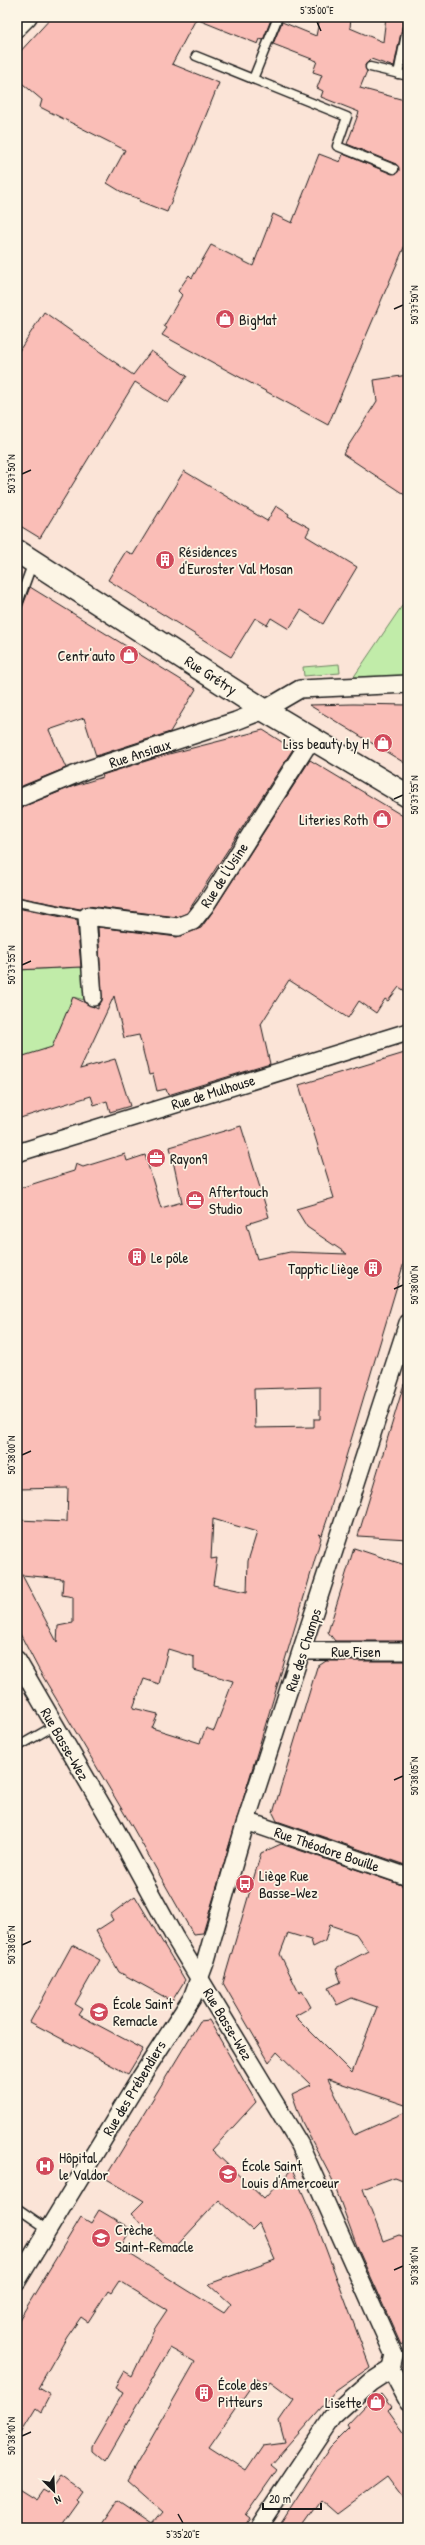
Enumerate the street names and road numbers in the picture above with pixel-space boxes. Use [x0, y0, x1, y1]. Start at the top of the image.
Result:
street label: Rue Grétry [181, 650, 241, 700]
street label: Rue Ansiaux [106, 733, 174, 773]
street label: Rue de l'Usine [195, 838, 253, 912]
street label: Rue de Mulhouse [169, 1069, 257, 1115]
street label: Rue des Champs [280, 1606, 326, 1694]
street label: Rue Fisen [331, 1641, 381, 1662]
street label: Rue Basse-Wez [36, 1704, 95, 1785]
street label: Rue Théodore Bouille [272, 1821, 382, 1877]
street label: Rue Basse-Wez [198, 1984, 258, 2065]
street label: Rue des Prébendiers [97, 2036, 171, 2140]

